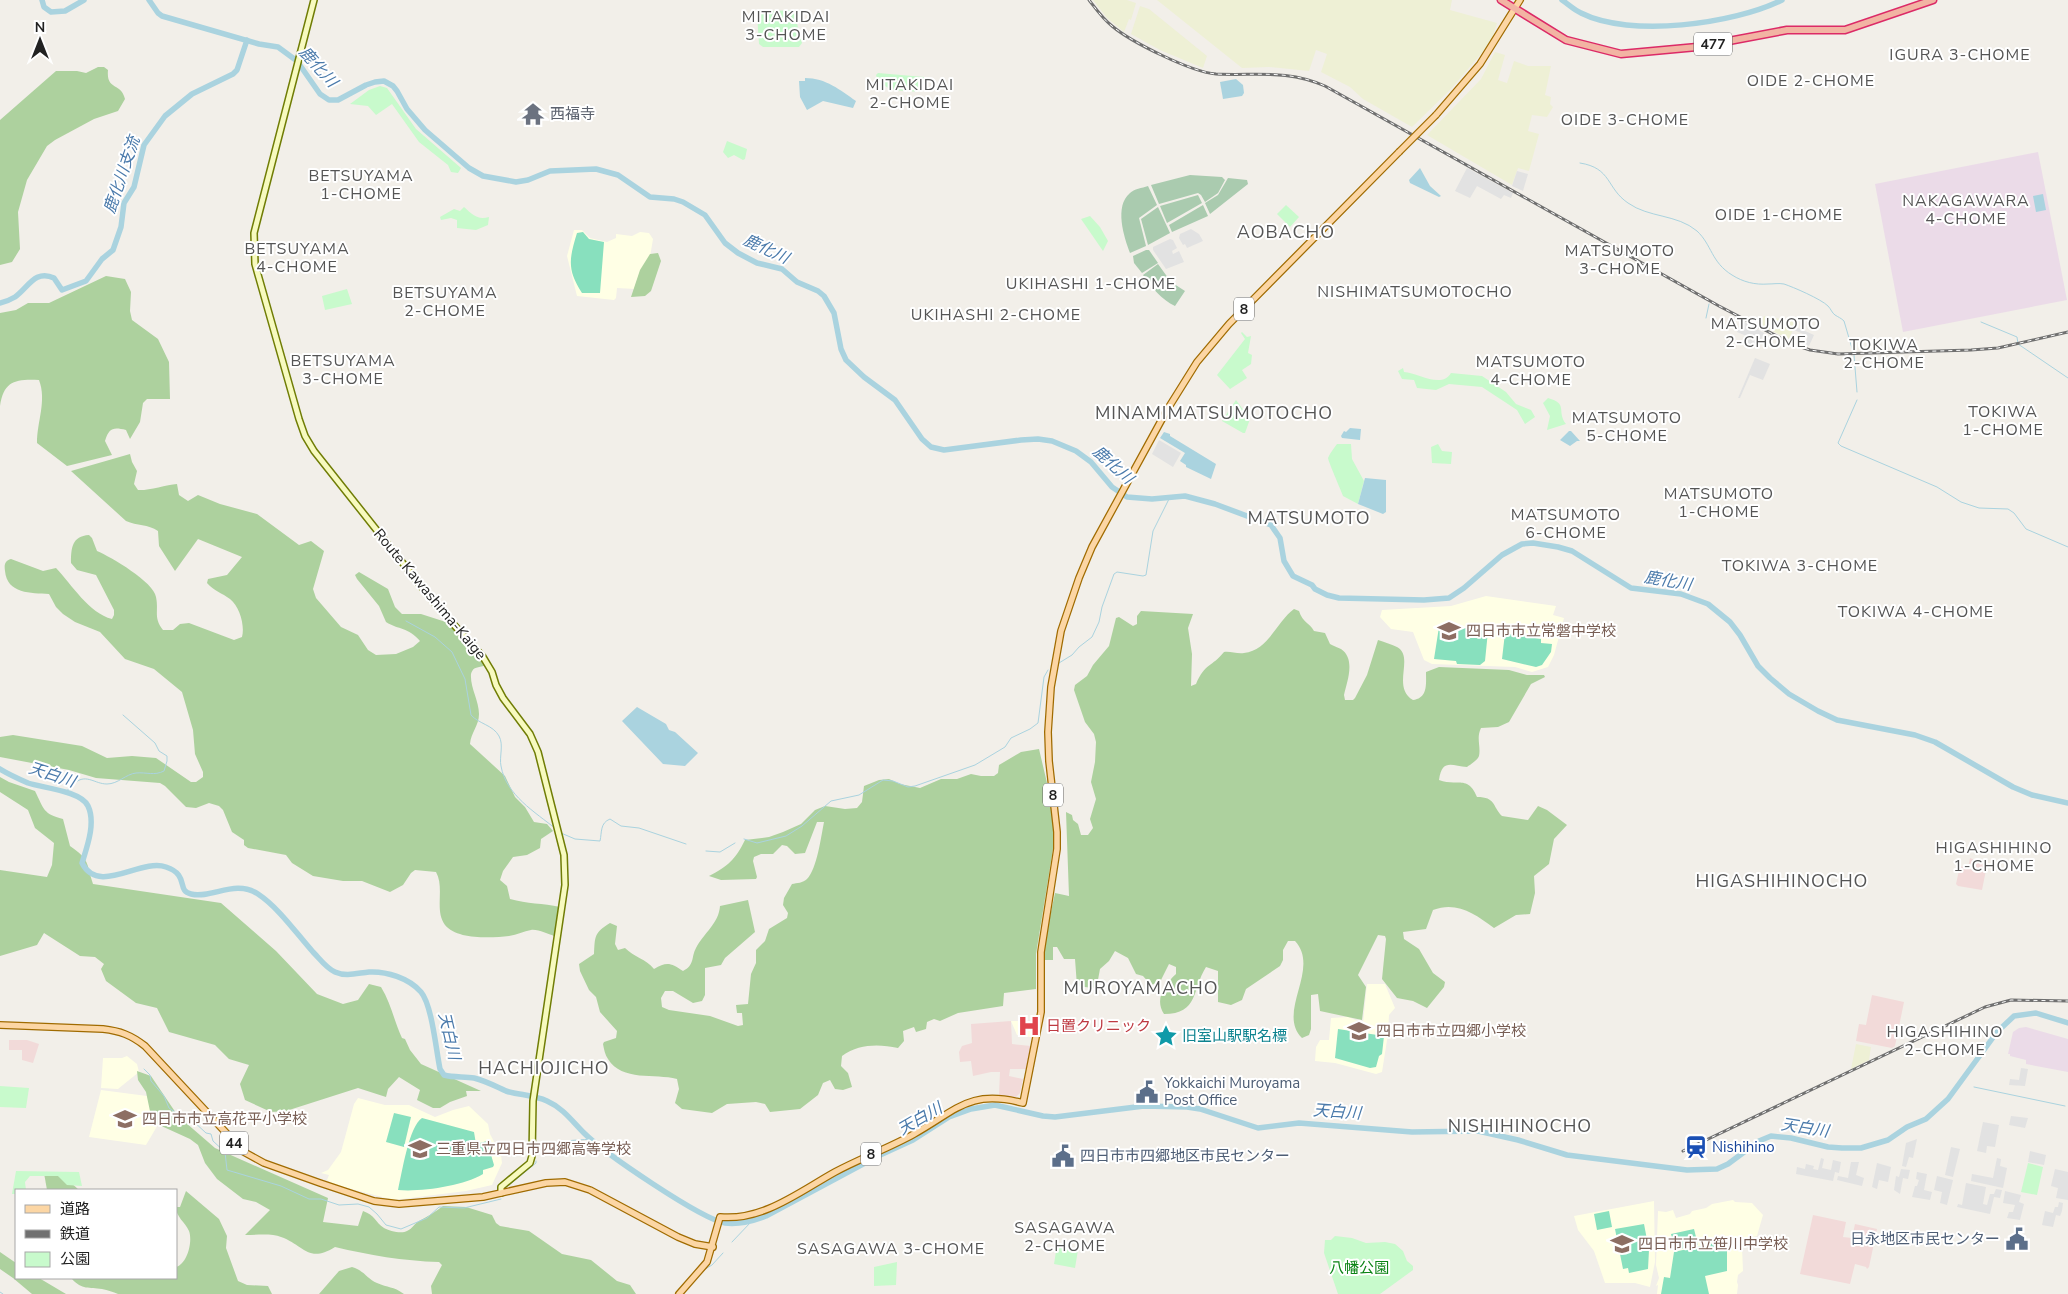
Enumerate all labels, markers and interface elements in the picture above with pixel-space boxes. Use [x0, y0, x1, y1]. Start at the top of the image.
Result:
district label: MITAKIDAI 3-CHOME [742, 6, 830, 46]
north arrow [15, 15, 65, 65]
text: N [35, 18, 45, 37]
road number: 477 [1694, 33, 1732, 56]
water label: 鹿化川 [294, 42, 344, 94]
district label: IGURA 3-CHOME [1889, 44, 2031, 66]
district label: OIDE 2-CHOME [1747, 70, 1875, 92]
district label: MITAKIDAI 2-CHOME [866, 74, 954, 114]
temple icon: 西福寺 [520, 101, 546, 127]
place label: 西福寺 [550, 104, 595, 124]
district label: OIDE 3-CHOME [1561, 109, 1689, 131]
water label: 鹿化川支流 [99, 131, 146, 216]
district label: BETSUYAMA 1-CHOME [308, 165, 414, 205]
district label: NAKAGAWARA 4-CHOME [1902, 190, 2030, 230]
district label: OIDE 1-CHOME [1715, 204, 1843, 226]
district label: AOBACHO [1237, 220, 1335, 244]
water label: 鹿化川 [740, 229, 794, 270]
district label: BETSUYAMA 4-CHOME [244, 238, 350, 278]
district label: MATSUMOTO 3-CHOME [1565, 240, 1675, 280]
district label: UKIHASHI 1-CHOME [1006, 273, 1176, 295]
district label: NISHIMATSUMOTOCHO [1317, 281, 1513, 303]
district label: BETSUYAMA 2-CHOME [392, 282, 498, 322]
road number: 8 [1234, 298, 1254, 320]
district label: UKIHASHI 2-CHOME [911, 304, 1081, 326]
district label: MATSUMOTO 2-CHOME [1711, 313, 1821, 353]
district label: TOKIWA 2-CHOME [1843, 334, 1925, 374]
district label: BETSUYAMA 3-CHOME [290, 350, 396, 390]
district label: MATSUMOTO 4-CHOME [1476, 351, 1586, 391]
district label: MINAMIMATSUMOTOCHO [1095, 401, 1333, 425]
district label: TOKIWA 1-CHOME [1962, 401, 2044, 441]
district label: MATSUMOTO 5-CHOME [1572, 407, 1682, 447]
water label: 鹿化川 [1088, 441, 1140, 491]
district label: MATSUMOTO 1-CHOME [1664, 483, 1774, 523]
district label: MATSUMOTO 6-CHOME [1511, 504, 1621, 544]
district label: MATSUMOTO [1248, 506, 1370, 530]
street label: Route Kawashima-Kaige [369, 524, 491, 664]
district label: TOKIWA 3-CHOME [1722, 555, 1878, 577]
water label: 鹿化川 [1642, 566, 1696, 596]
district label: TOKIWA 4-CHOME [1838, 601, 1994, 623]
school or university icon: 四日市市立常磐中学校 [1436, 618, 1462, 644]
place label: 四日市市立常磐中学校 [1466, 621, 1616, 641]
water label: 天白川 [26, 757, 80, 793]
road number: 8 [1043, 784, 1063, 806]
district label: HIGASHIHINO 1-CHOME [1936, 837, 2052, 877]
district label: HIGASHIHINOCHO [1696, 869, 1868, 893]
district label: MUROYAMACHO [1063, 976, 1219, 1000]
water label: 天白川 [433, 1010, 466, 1064]
hospital icon: 日置クリニック [1016, 1013, 1042, 1039]
place label: 日置クリニック [1046, 1016, 1151, 1036]
school or university icon: 四日市市立四郷小学校 [1346, 1018, 1372, 1044]
place label: 四日市市立四郷小学校 [1376, 1021, 1526, 1041]
district label: HIGASHIHINO 2-CHOME [1887, 1021, 2003, 1061]
place icon: 旧室山駅駅名標 [1153, 1023, 1179, 1049]
place label: 旧室山駅駅名標 [1182, 1026, 1287, 1046]
district label: HACHIOJICHO [478, 1056, 610, 1080]
place label: Yokkaichi Muroyama Post Office [1163, 1073, 1300, 1110]
public building icon: Yokkaichi Muroyama Post Office [1134, 1079, 1160, 1105]
water label: 天白川 [894, 1096, 948, 1141]
water label: 天白川 [1312, 1099, 1364, 1125]
school or university icon: 四日市市立高花平小学校 [112, 1106, 138, 1132]
place label: 四日市市立高花平小学校 [142, 1109, 307, 1129]
water label: 天白川 [1780, 1113, 1832, 1143]
district label: NISHIHINOCHO [1448, 1114, 1592, 1138]
road number: 44 [220, 1132, 248, 1154]
station icon: Nishihino [1683, 1134, 1709, 1160]
school or university icon: 三重県立四日市四郷高等学校 [407, 1136, 433, 1162]
place label: Nishihino [1712, 1137, 1775, 1157]
place label: 三重県立四日市四郷高等学校 [436, 1139, 631, 1159]
road number: 8 [861, 1142, 881, 1166]
public building icon: 四日市市四郷地区市民センター [1050, 1143, 1076, 1169]
place label: 四日市市四郷地区市民センター [1080, 1146, 1290, 1166]
legend [15, 1189, 178, 1279]
text: 道路 [60, 1199, 90, 1219]
district label: SASAGAWA 2-CHOME [1014, 1217, 1116, 1257]
text: 鉄道 [60, 1224, 90, 1244]
public building icon: 日永地区市民センター [2004, 1226, 2030, 1252]
place label: 日永地区市民センター [1850, 1229, 2000, 1249]
school or university icon: 四日市市立笹川中学校 [1609, 1231, 1635, 1257]
place label: 四日市市立笹川中学校 [1638, 1234, 1788, 1254]
district label: SASAGAWA 3-CHOME [797, 1238, 985, 1260]
text: 公園 [60, 1249, 90, 1269]
park label: 八幡公園 [1329, 1258, 1389, 1278]

